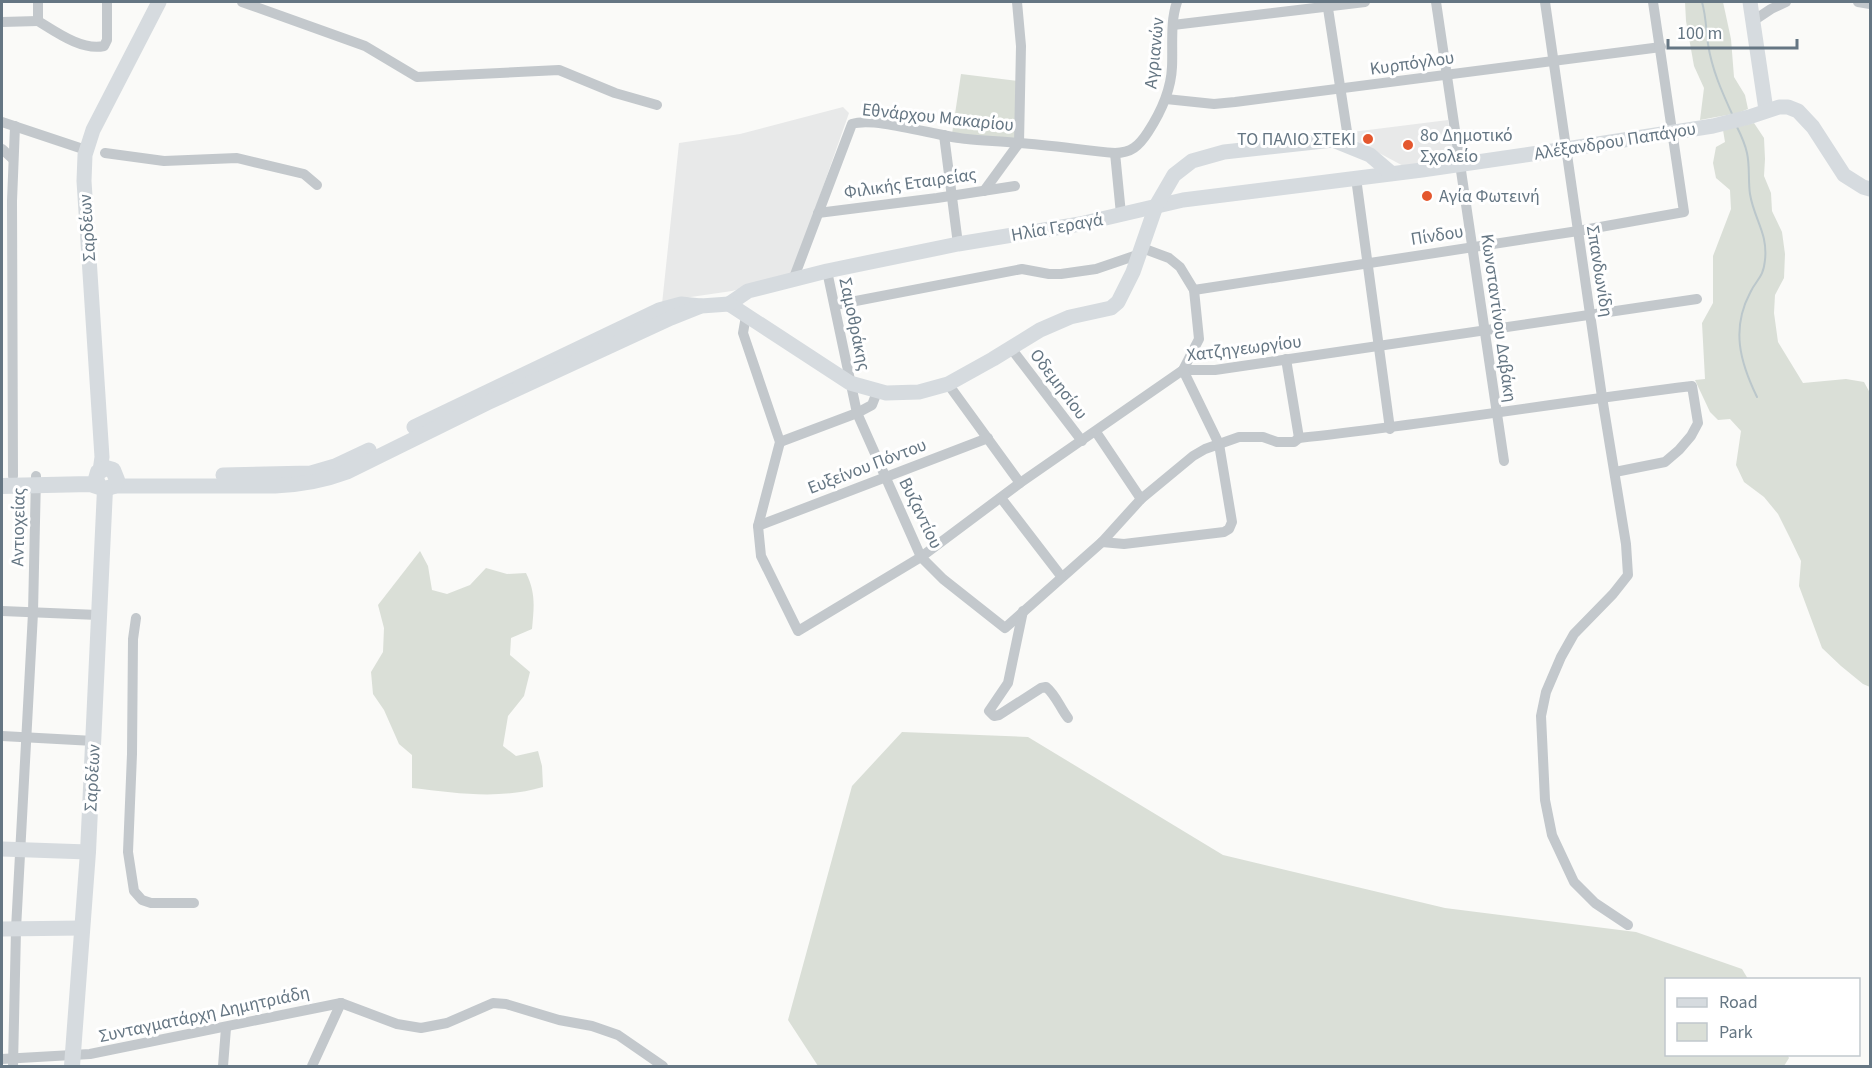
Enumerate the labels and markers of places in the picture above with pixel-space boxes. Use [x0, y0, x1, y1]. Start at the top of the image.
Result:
place label: 8ο Δημοτικό Σχολείο [1420, 123, 1513, 169]
place label: ΤΟ ΠΑΛΙΟ ΣΤΕΚΙ [1237, 127, 1356, 152]
marker: ΤΟ ΠΑΛΙΟ ΣΤΕΚΙ [1361, 132, 1375, 146]
marker: 8ο Δημοτικό Σχολείο [1401, 138, 1415, 152]
place label: Αγία Φωτεινή [1439, 184, 1540, 209]
marker: Αγία Φωτεινή [1420, 189, 1434, 203]

